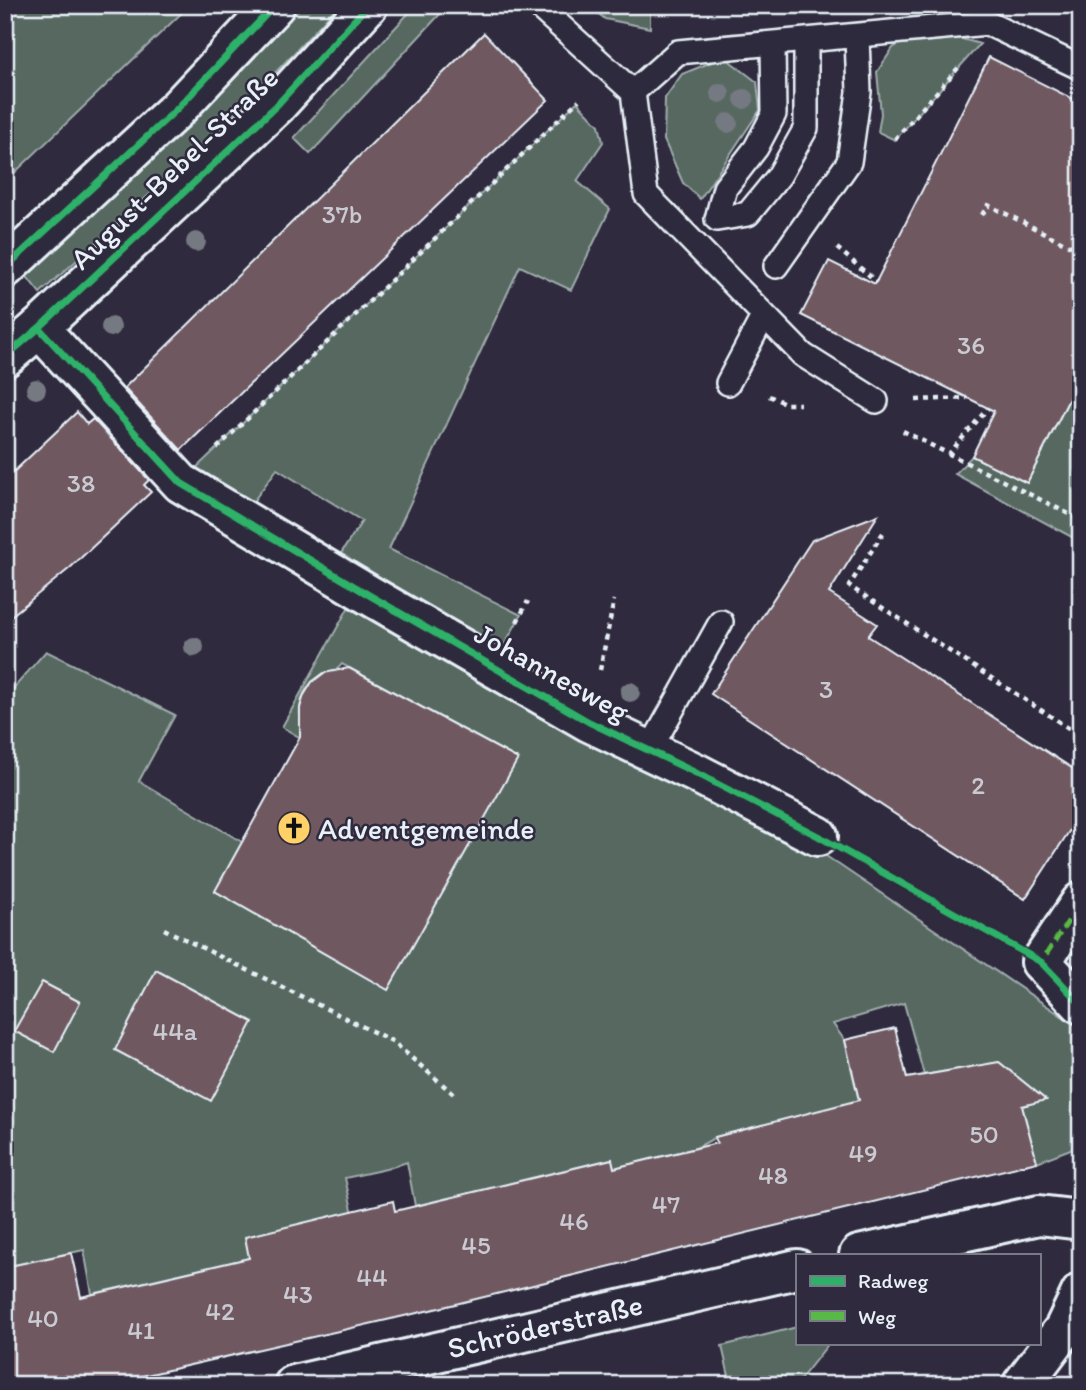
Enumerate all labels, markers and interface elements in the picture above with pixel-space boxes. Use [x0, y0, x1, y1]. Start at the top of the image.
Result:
street label: August-Bebel-Straße [62, 59, 286, 277]
house number: 37b [322, 198, 362, 230]
house number: 36 [957, 329, 985, 361]
house number: 38 [67, 467, 95, 499]
street label: Johannesweg [468, 614, 636, 730]
house number: 3 [819, 673, 833, 705]
house number: 2 [971, 769, 985, 801]
church icon: Adventgemeinde [275, 809, 313, 847]
place label: Adventgemeinde [318, 810, 534, 847]
house number: 44a [153, 1015, 198, 1047]
house number: 50 [969, 1118, 999, 1150]
house number: 49 [848, 1137, 878, 1169]
house number: 48 [758, 1159, 788, 1191]
house number: 47 [652, 1188, 680, 1220]
house number: 46 [559, 1205, 589, 1237]
house number: 45 [461, 1229, 491, 1261]
legend [796, 1254, 1040, 1344]
house number: 44 [356, 1261, 388, 1293]
text: Radweg [858, 1268, 928, 1293]
house number: 43 [283, 1278, 313, 1310]
street label: Schröderstraße [444, 1286, 646, 1366]
house number: 42 [205, 1295, 235, 1327]
house number: 40 [27, 1302, 59, 1334]
text: Weg [858, 1304, 896, 1329]
house number: 41 [127, 1314, 155, 1346]

